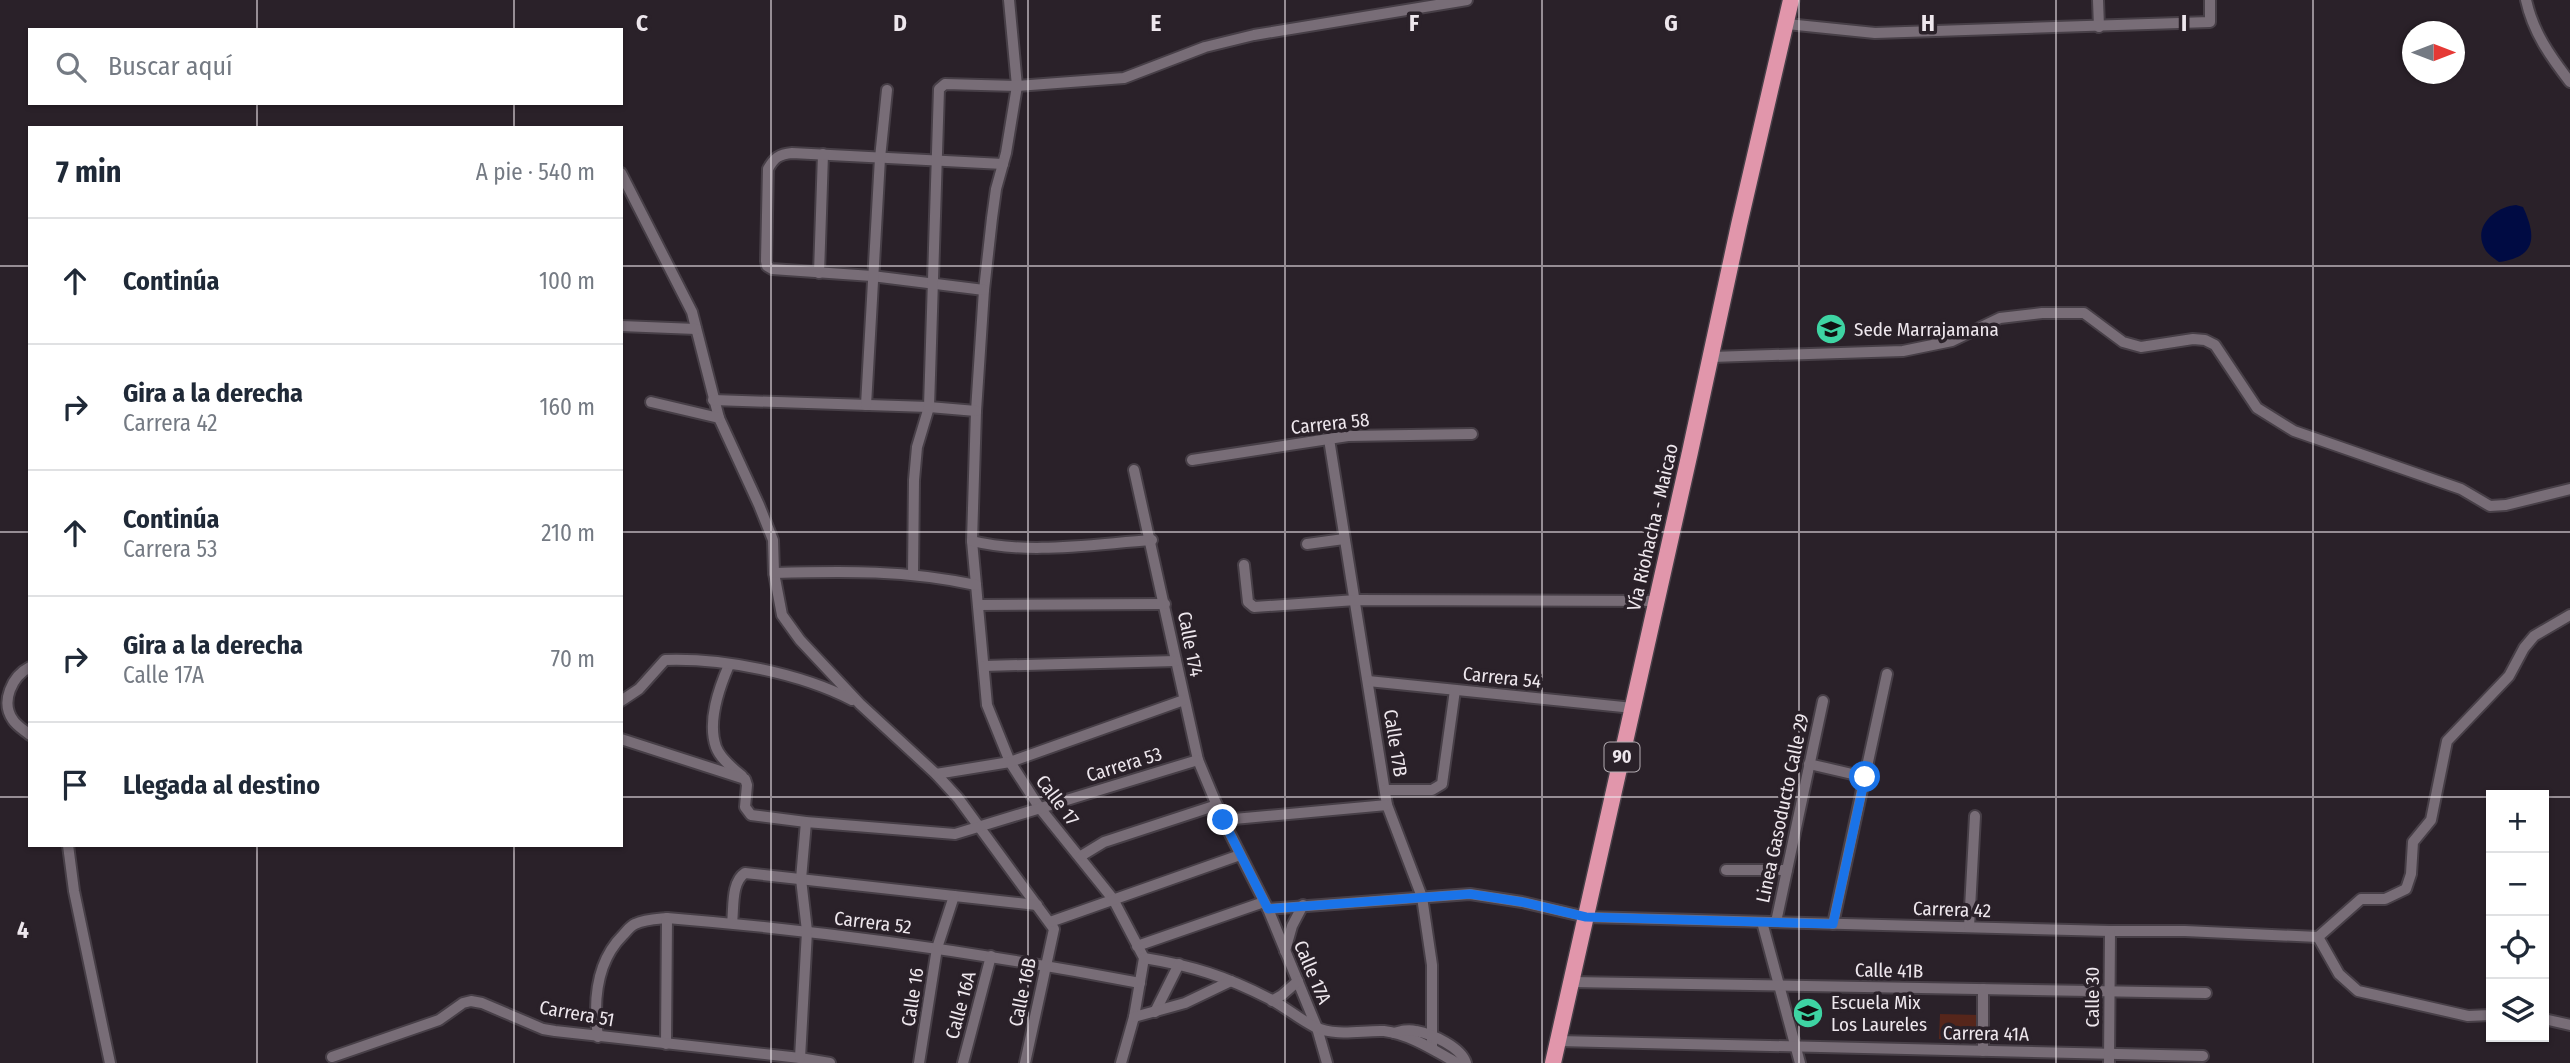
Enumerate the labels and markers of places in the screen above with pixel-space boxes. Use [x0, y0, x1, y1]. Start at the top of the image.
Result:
school or university icon: Sede Marrajamana [1814, 312, 1848, 346]
place label: Sede Marrajamana [1854, 318, 1999, 341]
place label: Escuela Mix Los Laureles [1831, 991, 1927, 1036]
school or university icon: Escuela Mix Los Laureles [1791, 996, 1825, 1030]

